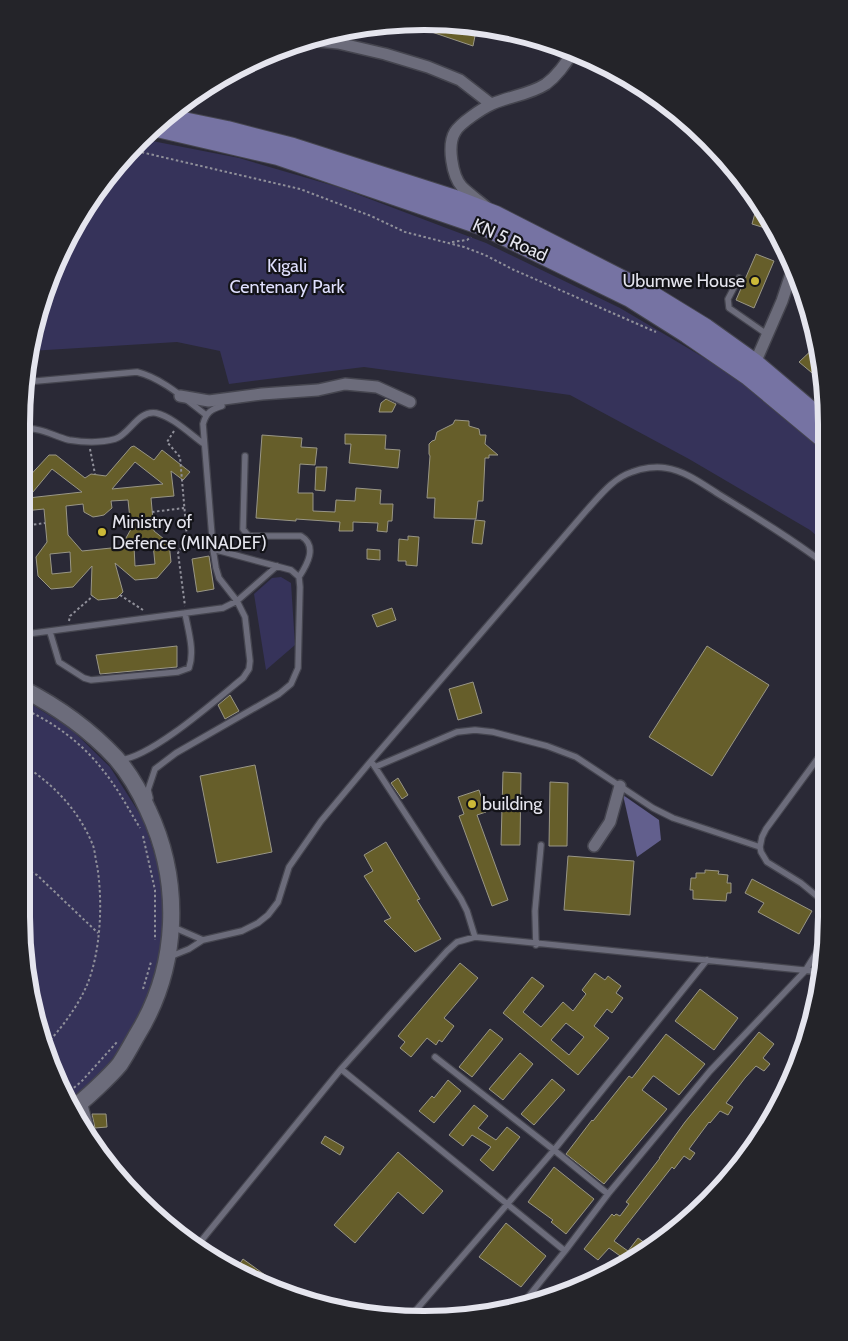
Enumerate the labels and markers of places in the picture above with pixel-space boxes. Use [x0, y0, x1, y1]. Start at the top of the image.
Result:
place label: Ubumwe House [622, 270, 745, 292]
marker: Ubumwe House [749, 275, 761, 287]
place label: Ministry of Defence (MINADEF) [112, 511, 267, 554]
marker: Ministry of Defence (MINADEF) [96, 526, 108, 538]
place label: building [482, 793, 543, 815]
marker: building [466, 798, 478, 810]

